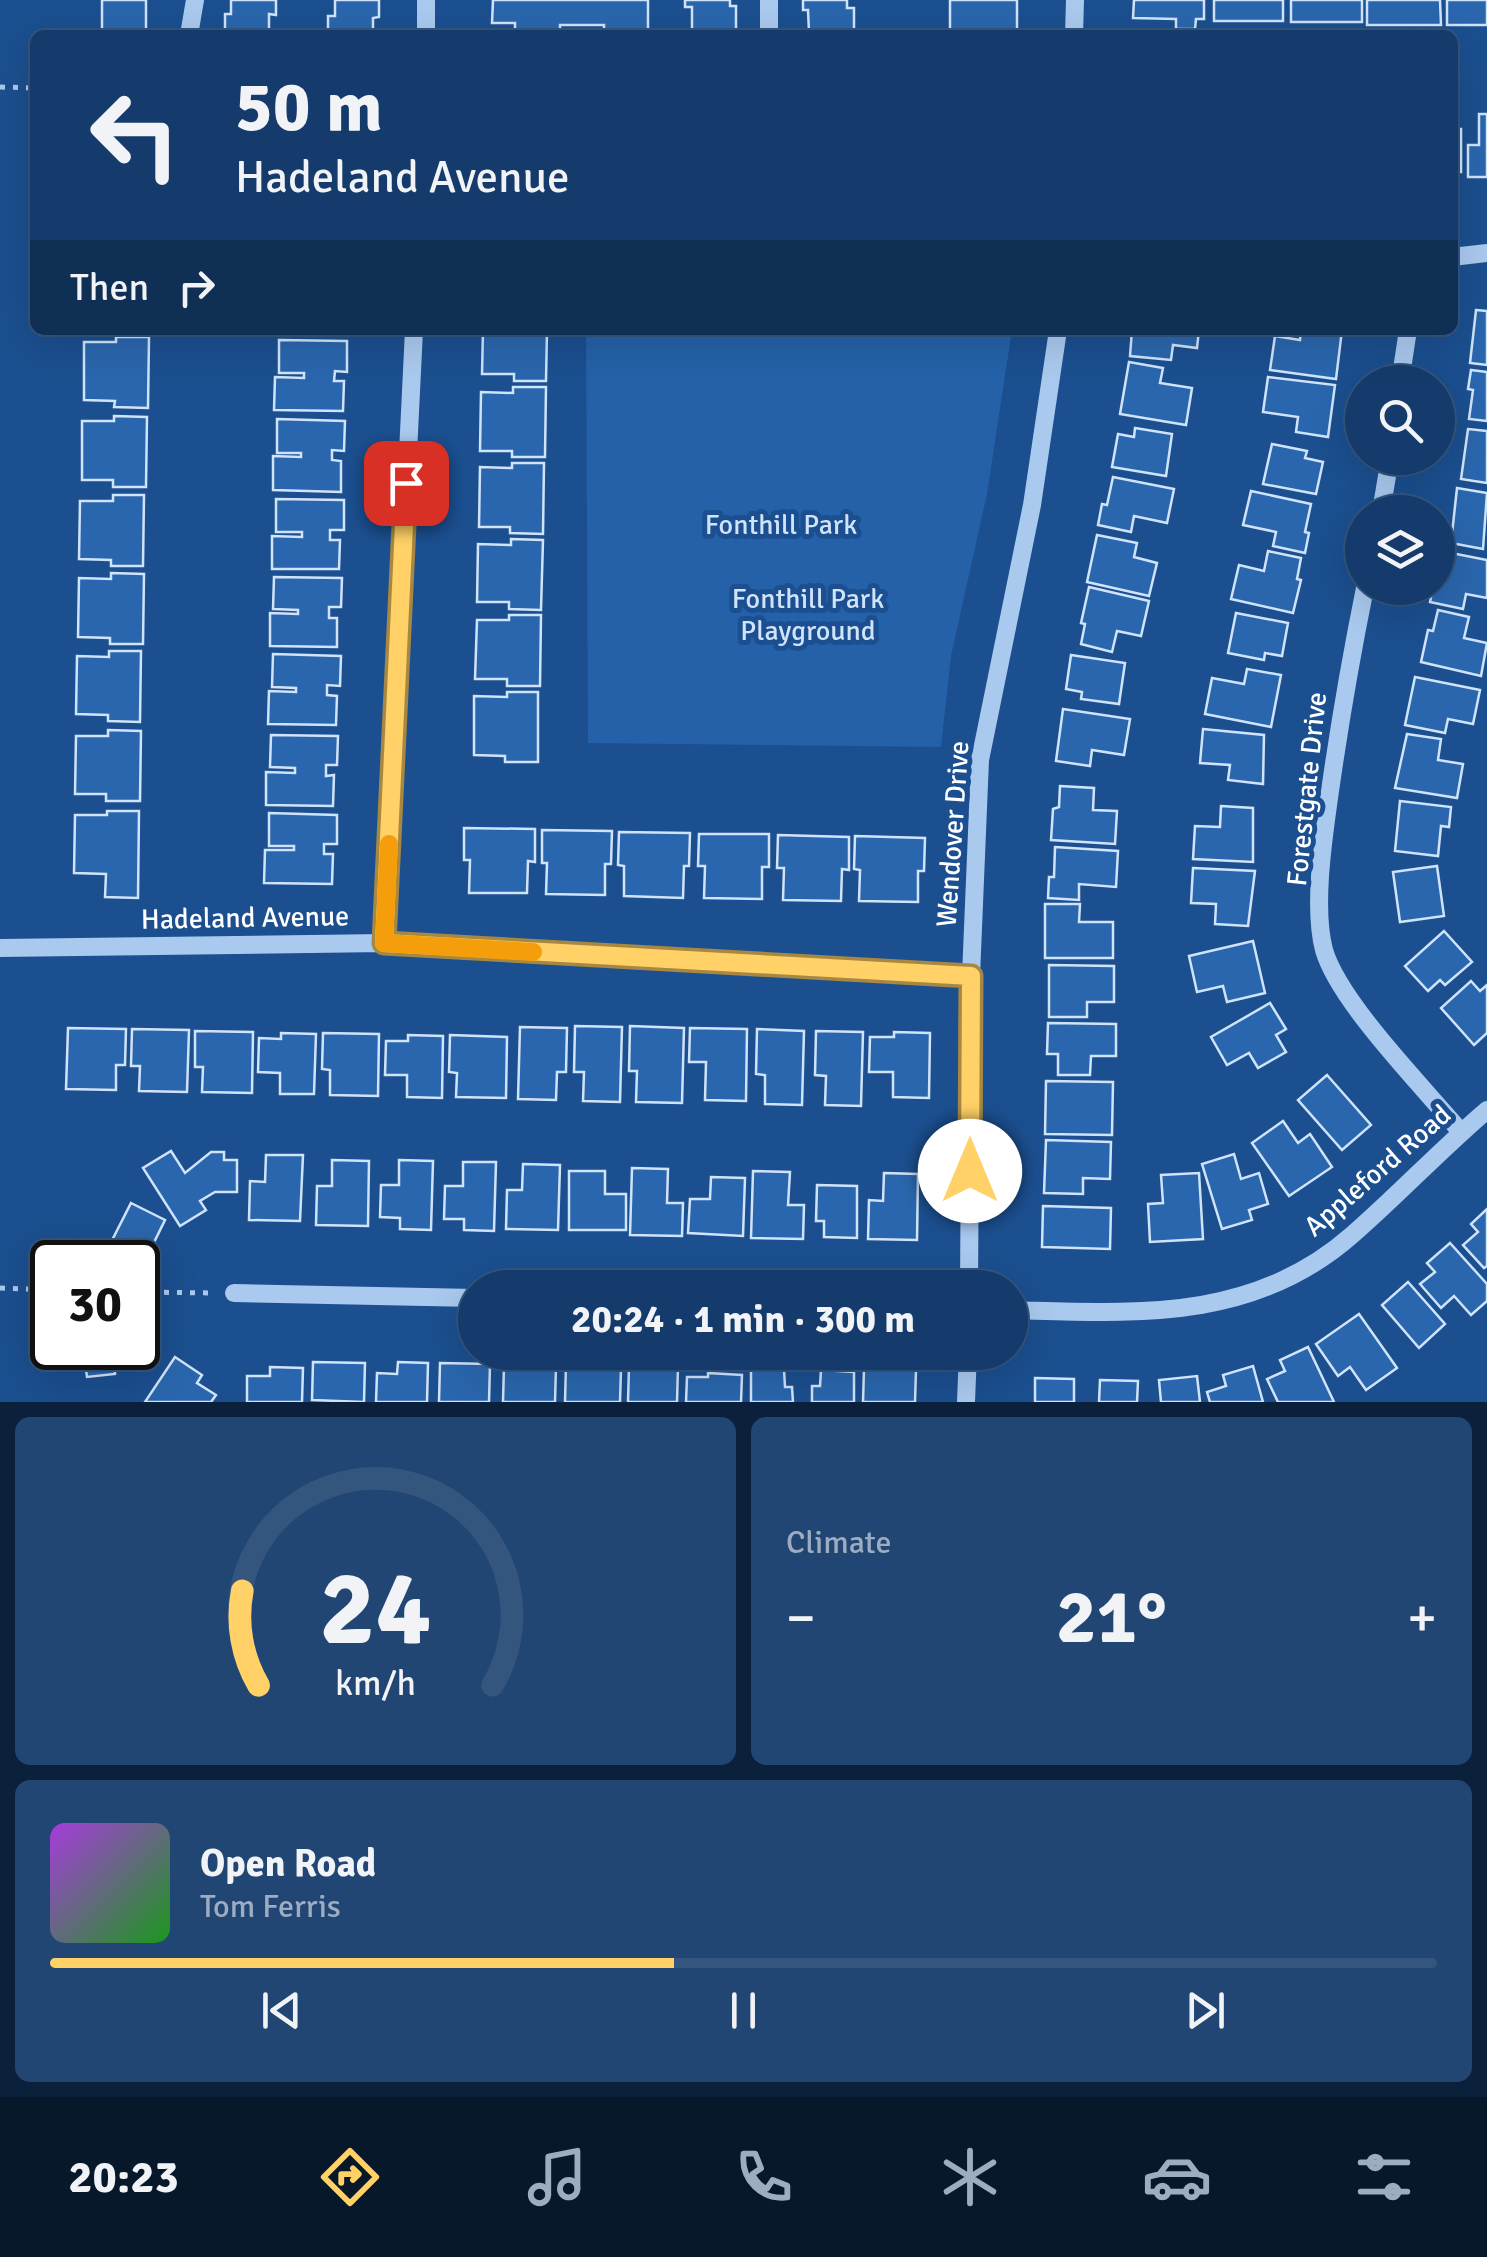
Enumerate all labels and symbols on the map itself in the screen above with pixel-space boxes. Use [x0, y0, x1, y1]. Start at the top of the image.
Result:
pin [364, 441, 449, 526]
park label: Fonthill Park [705, 508, 857, 542]
park label: Fonthill Park Playground [732, 582, 884, 648]
street label: Forestgate Drive [1280, 690, 1334, 888]
street label: Wendover Drive [930, 740, 976, 928]
street label: Hadeland Avenue [141, 899, 349, 937]
street label: Appleford Road [1297, 1098, 1458, 1244]
position arrow [918, 1119, 1022, 1223]
speed limit sign: 30 [30, 1240, 160, 1370]

